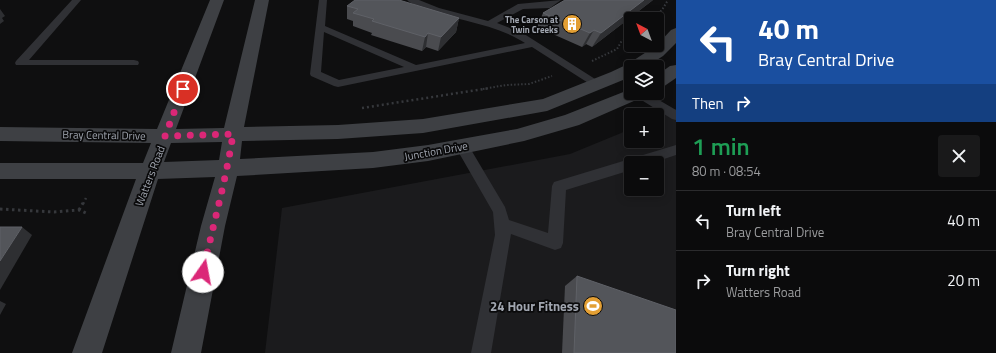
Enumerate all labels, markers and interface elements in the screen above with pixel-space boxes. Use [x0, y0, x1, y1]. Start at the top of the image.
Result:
text: 40 m [758, 7, 819, 50]
north arrow [624, 12, 664, 52]
map controls [624, 12, 664, 196]
place label: The Carson at Twin Creeks [505, 13, 559, 36]
building icon: The Carson at Twin Creeks [561, 13, 583, 35]
icon: left [692, 16, 744, 68]
text: Bray Central Drive [758, 46, 894, 73]
button: layers [624, 60, 664, 100]
pin [166, 72, 200, 106]
icon: arrive [172, 78, 194, 100]
text: Then [692, 92, 724, 115]
icon: right [732, 92, 754, 114]
button: + [624, 108, 664, 148]
street label: Bray Central Drive [62, 126, 146, 144]
text: 1 min [692, 128, 750, 164]
button: close [938, 135, 980, 177]
street label: Junction Drive [403, 137, 469, 164]
street label: Watters Road [131, 143, 169, 209]
button: − [624, 156, 664, 196]
text: 80 m · 08:54 [692, 161, 761, 181]
text: Turn left [726, 199, 781, 222]
text: 40 m [947, 209, 980, 232]
icon: left [692, 210, 714, 232]
text: Bray Central Drive [726, 222, 824, 242]
position arrow [182, 251, 224, 293]
text: Turn right [726, 259, 790, 282]
text: 20 m [947, 269, 980, 292]
icon: right [692, 270, 714, 292]
text: Watters Road [726, 282, 801, 302]
sports icon: 24 Hour Fitness [582, 295, 604, 317]
place label: 24 Hour Fitness [490, 296, 579, 316]

